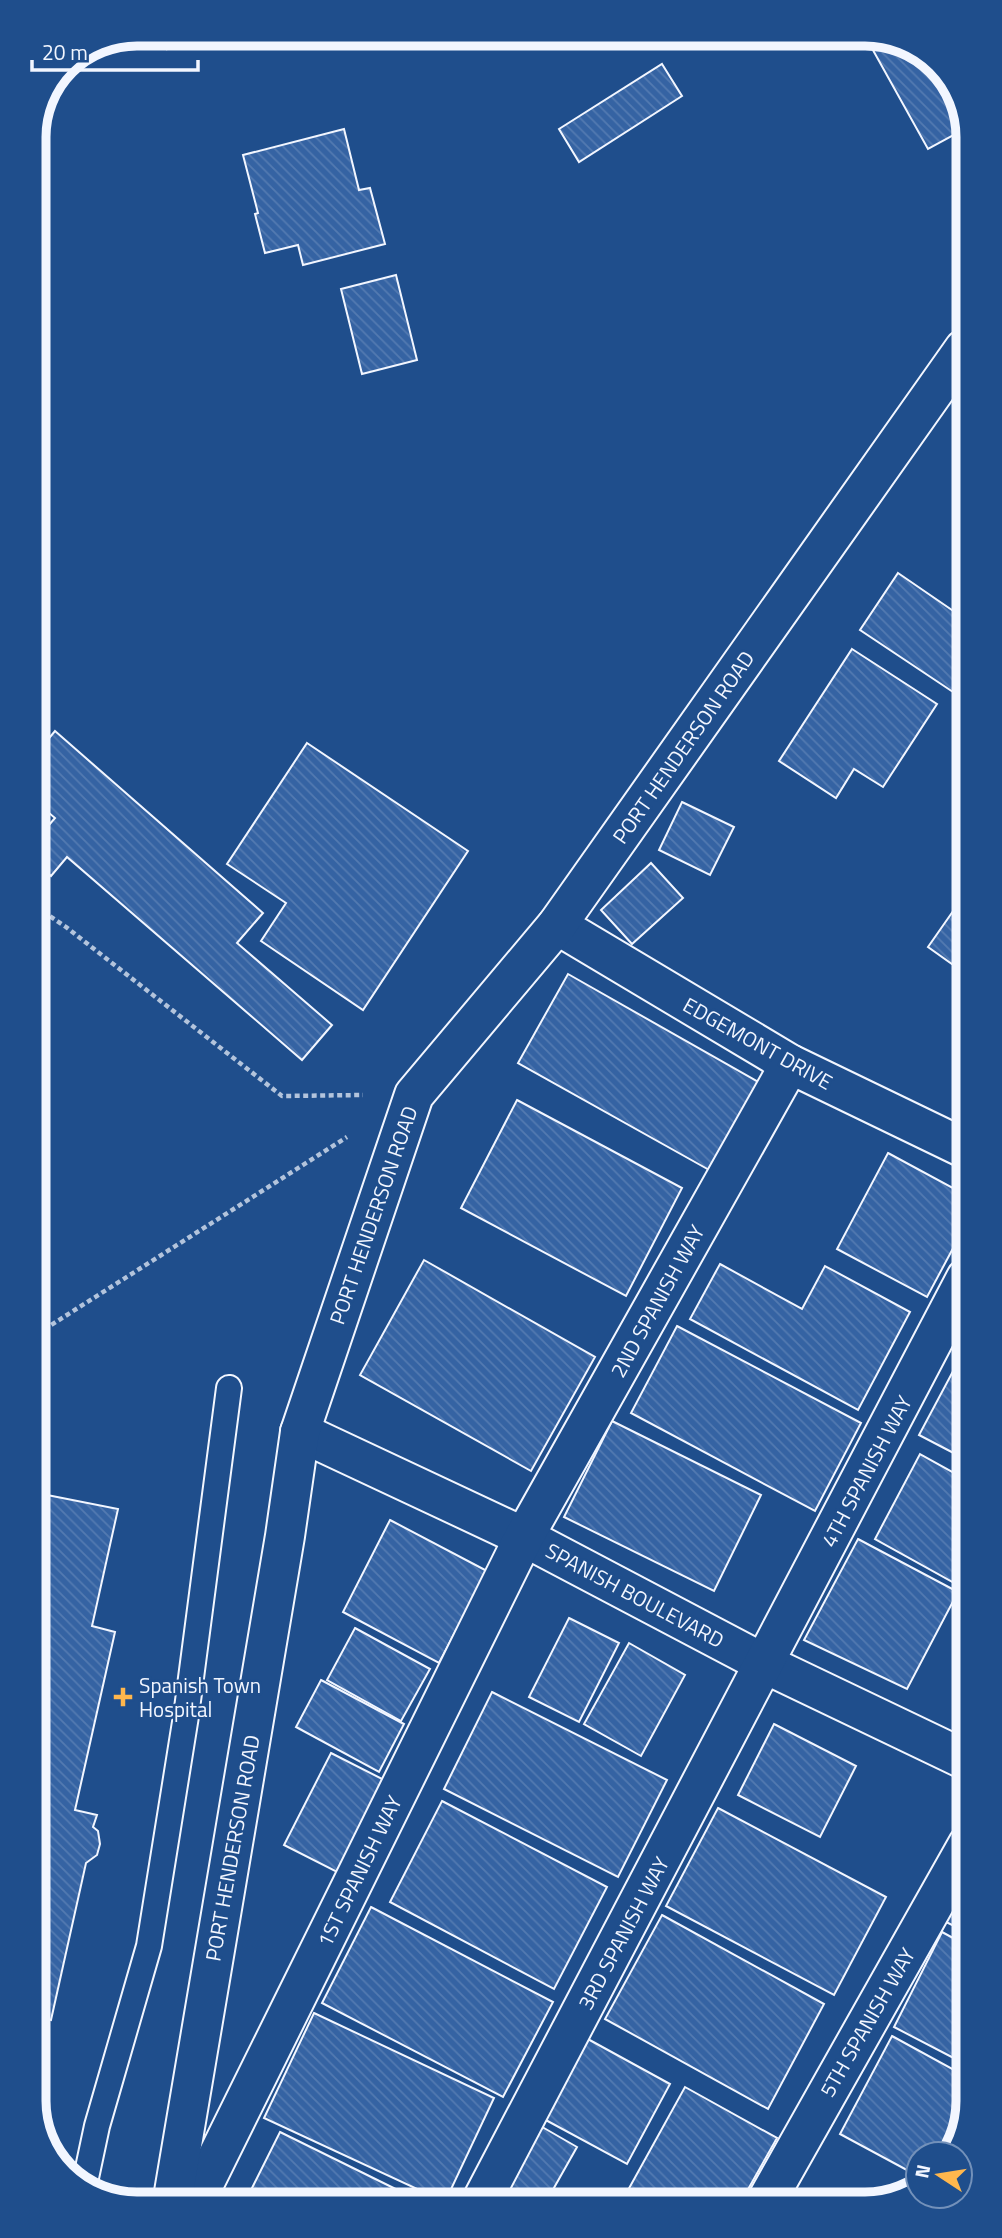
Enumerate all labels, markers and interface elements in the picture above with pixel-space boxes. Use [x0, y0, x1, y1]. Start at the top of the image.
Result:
scale bar [32, 28, 198, 72]
text: 20 m [42, 36, 88, 68]
street label: PORT HENDERSON ROAD [604, 644, 762, 850]
street label: EDGEMONT DRIVE [677, 989, 839, 1097]
street label: PORT HENDERSON ROAD [321, 1101, 425, 1329]
street label: 2ND SPANISH WAY [602, 1218, 713, 1383]
street label: 4TH SPANISH WAY [812, 1389, 920, 1553]
street label: SPANISH BOULEVARD [540, 1534, 730, 1656]
place label: Spanish Town Hospital [139, 1669, 261, 1725]
marker: Spanish Town Hospital [113, 1687, 133, 1707]
street label: PORT HENDERSON ROAD [196, 1732, 268, 1964]
street label: 1ST SPANISH WAY [308, 1789, 410, 1952]
street label: 3RD SPANISH WAY [569, 1850, 677, 2015]
street label: 5TH SPANISH WAY [811, 1941, 923, 2103]
north arrow [904, 2140, 974, 2210]
text: N [906, 2162, 937, 2181]

